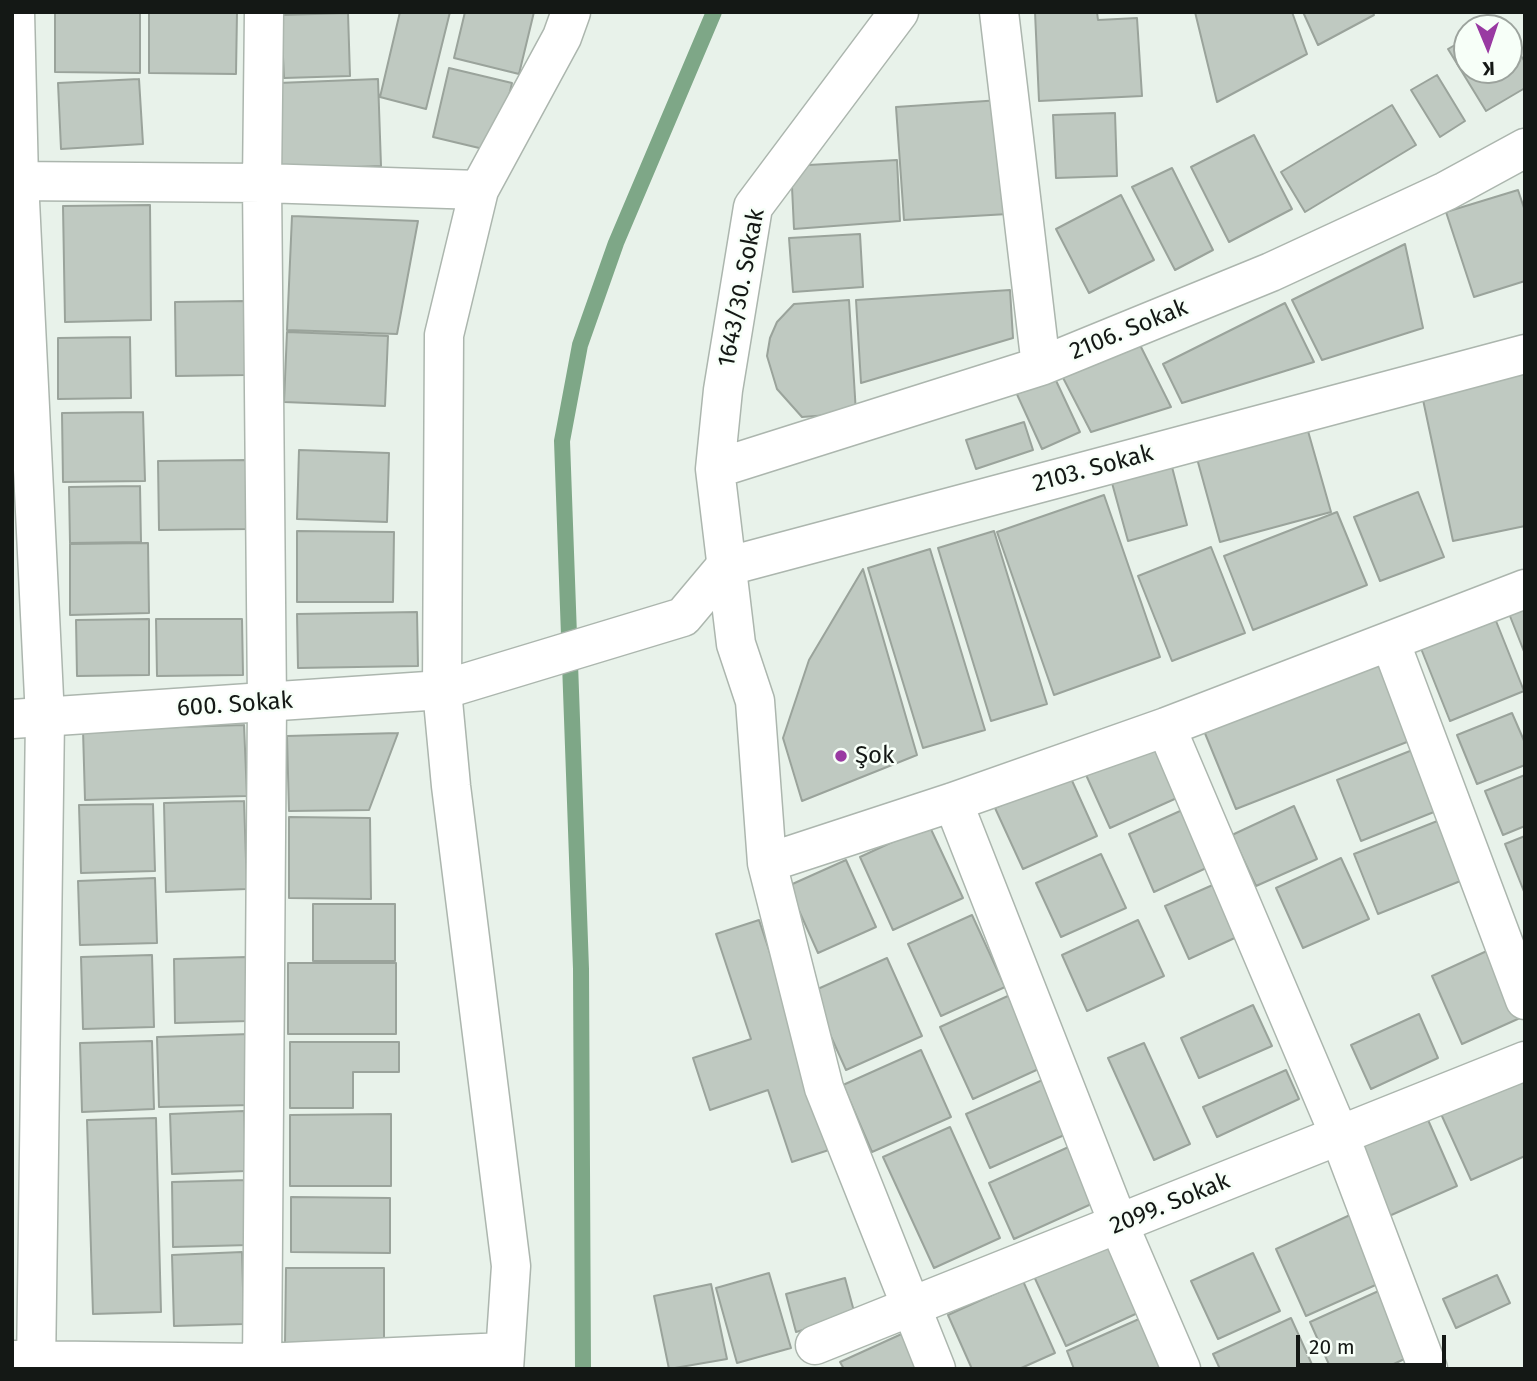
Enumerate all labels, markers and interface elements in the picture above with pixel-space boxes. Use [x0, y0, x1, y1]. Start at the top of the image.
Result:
north arrow [1453, 14, 1523, 84]
text: K [1482, 57, 1495, 80]
street label: 1643/30. Sokak [713, 206, 771, 370]
street label: 2106. Sokak [1066, 293, 1192, 367]
street label: 2103. Sokak [1030, 439, 1156, 499]
street label: 600. Sokak [176, 687, 294, 723]
place label: Şok [855, 742, 894, 770]
marker: Şok [833, 748, 849, 764]
street label: 2099. Sokak [1106, 1167, 1234, 1241]
scale bar [1299, 1322, 1450, 1366]
text: 20 m [1309, 1334, 1355, 1360]

